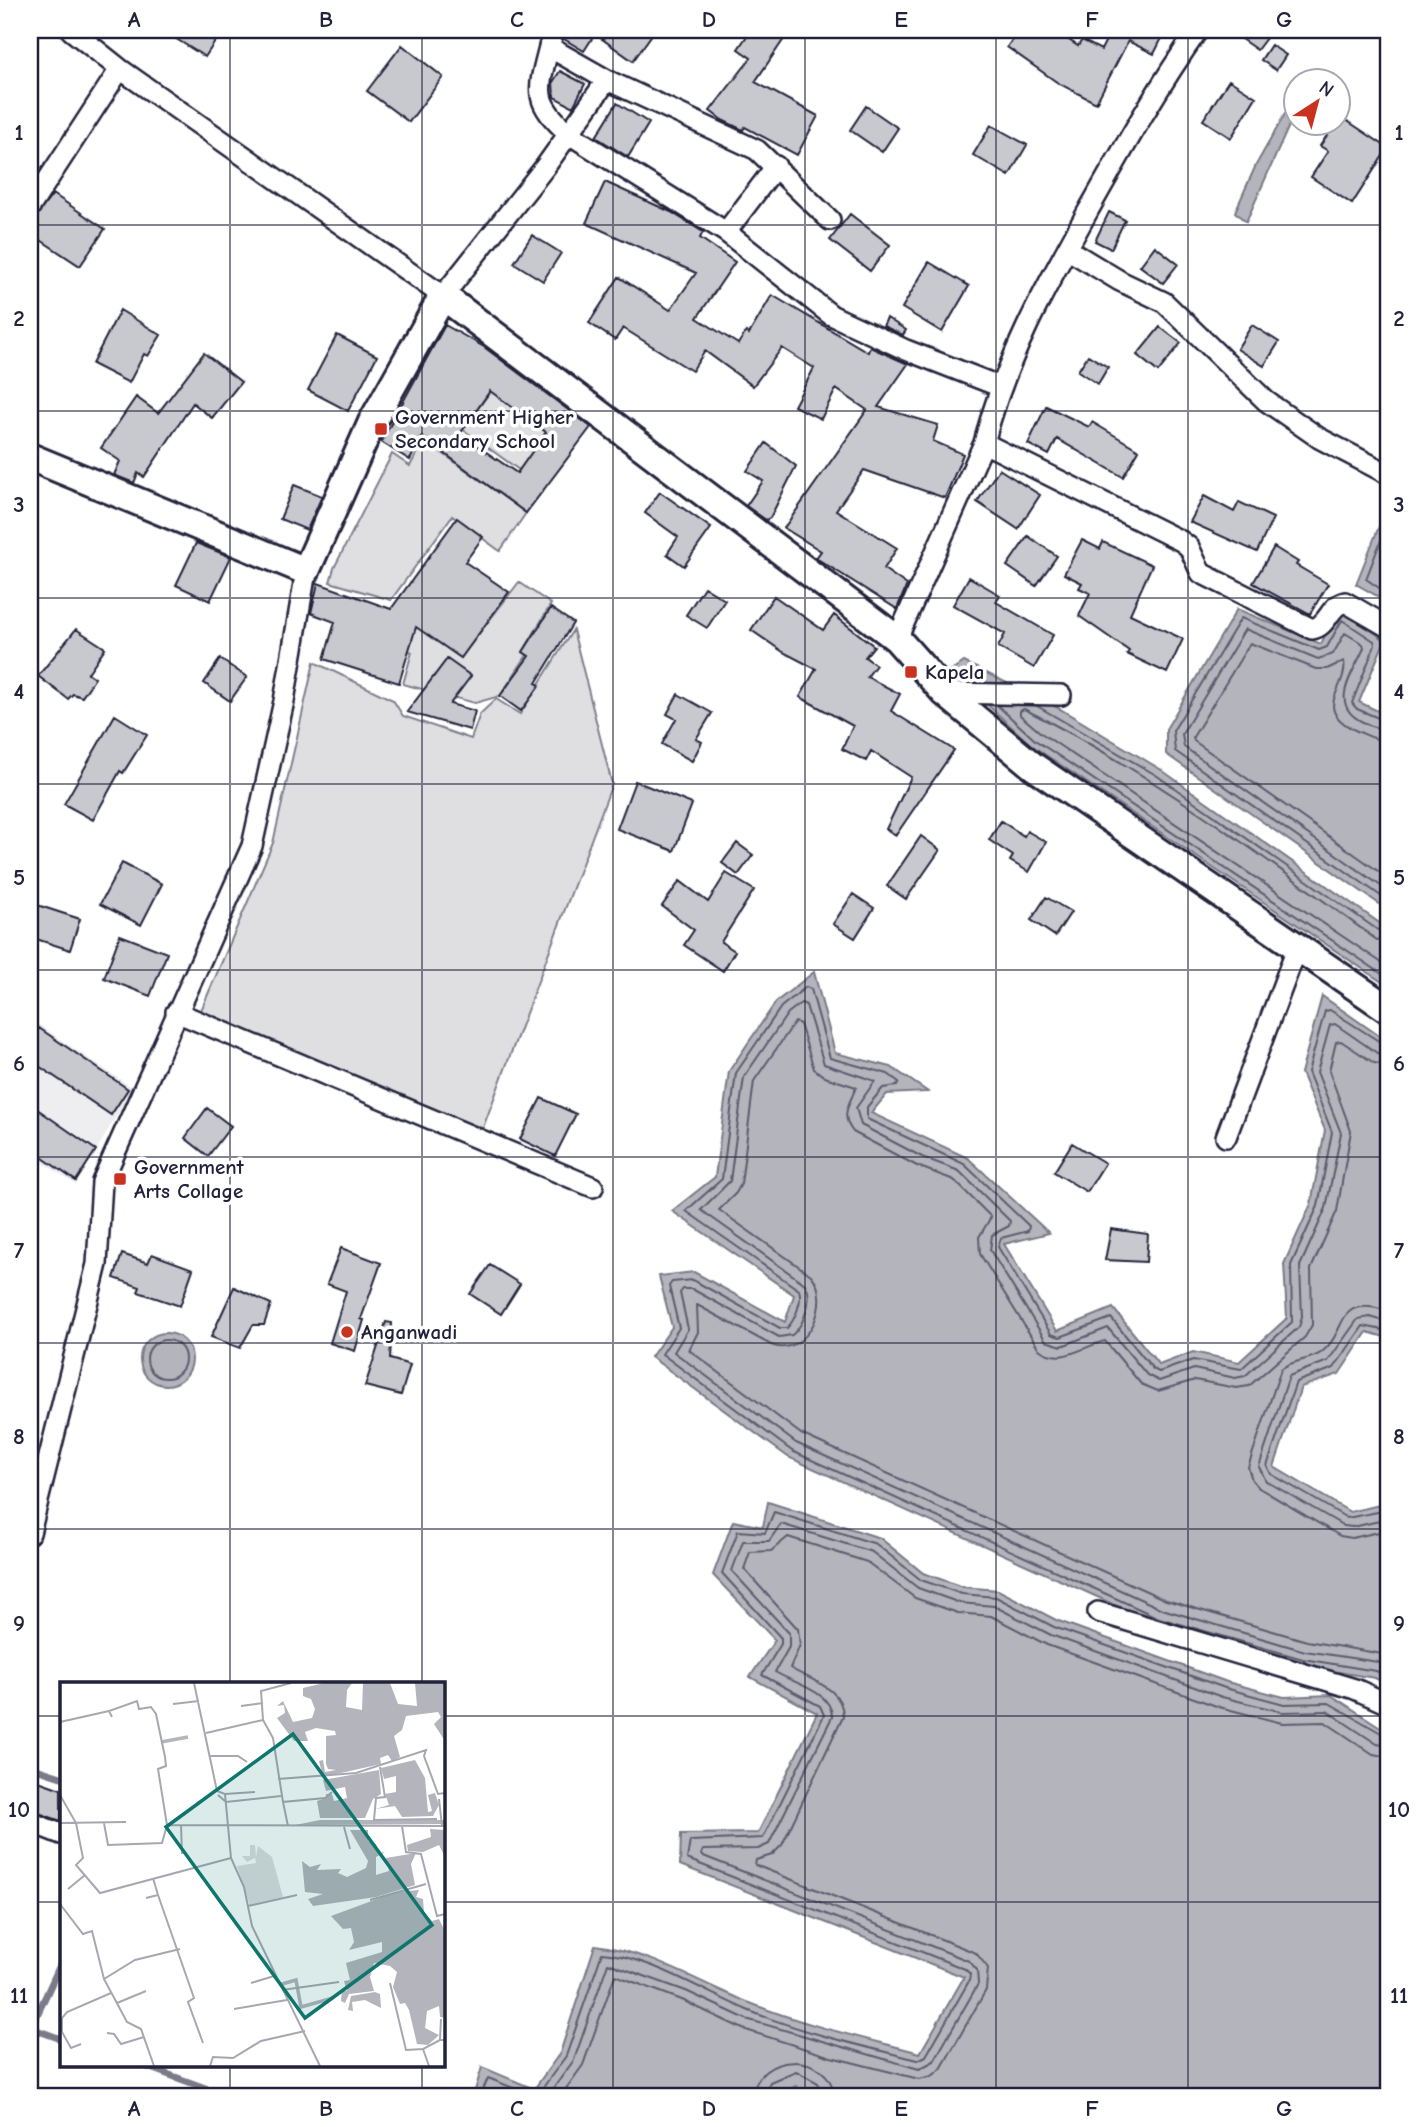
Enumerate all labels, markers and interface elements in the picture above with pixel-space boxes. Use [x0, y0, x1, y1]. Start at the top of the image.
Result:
text: A [128, 6, 141, 33]
text: B [319, 6, 333, 33]
text: C [510, 6, 524, 33]
text: D [702, 6, 716, 33]
text: E [894, 6, 908, 33]
text: F [1085, 6, 1099, 33]
text: G [1276, 6, 1292, 33]
north arrow [1282, 66, 1352, 136]
text: N [1315, 77, 1338, 102]
text: 1 [14, 119, 24, 146]
text: 1 [1394, 119, 1404, 146]
text: 2 [13, 305, 25, 332]
text: 2 [1393, 305, 1405, 332]
place label: Government Higher Secondary School [395, 405, 574, 453]
marker: Government Higher Secondary School [373, 421, 389, 437]
text: 3 [13, 491, 25, 518]
text: 3 [1393, 491, 1405, 518]
place label: Kapela [925, 660, 984, 684]
marker: Kapela [903, 664, 919, 680]
text: 4 [14, 678, 25, 705]
text: 4 [1394, 678, 1405, 705]
text: 5 [13, 864, 25, 891]
text: 5 [1393, 864, 1405, 891]
text: 6 [13, 1050, 25, 1077]
text: 6 [1393, 1050, 1405, 1077]
place label: Government Arts Collage [134, 1155, 245, 1203]
marker: Government Arts Collage [112, 1171, 128, 1187]
text: 7 [14, 1237, 25, 1264]
text: 7 [1394, 1237, 1405, 1264]
place label: Anganwadi [361, 1320, 457, 1344]
marker: Anganwadi [339, 1324, 355, 1340]
text: 8 [13, 1423, 25, 1450]
text: 8 [1393, 1423, 1405, 1450]
text: 9 [13, 1610, 25, 1637]
text: 9 [1393, 1610, 1405, 1637]
inset map [60, 1682, 444, 2068]
text: 10 [8, 1796, 30, 1823]
text: 10 [1388, 1796, 1410, 1823]
text: 11 [10, 1982, 28, 2009]
text: 11 [1390, 1982, 1408, 2009]
text: A [128, 2095, 141, 2122]
text: B [319, 2095, 333, 2122]
text: C [510, 2095, 524, 2122]
text: D [702, 2095, 716, 2122]
text: E [894, 2095, 908, 2122]
text: F [1085, 2095, 1099, 2122]
text: G [1276, 2095, 1292, 2122]

